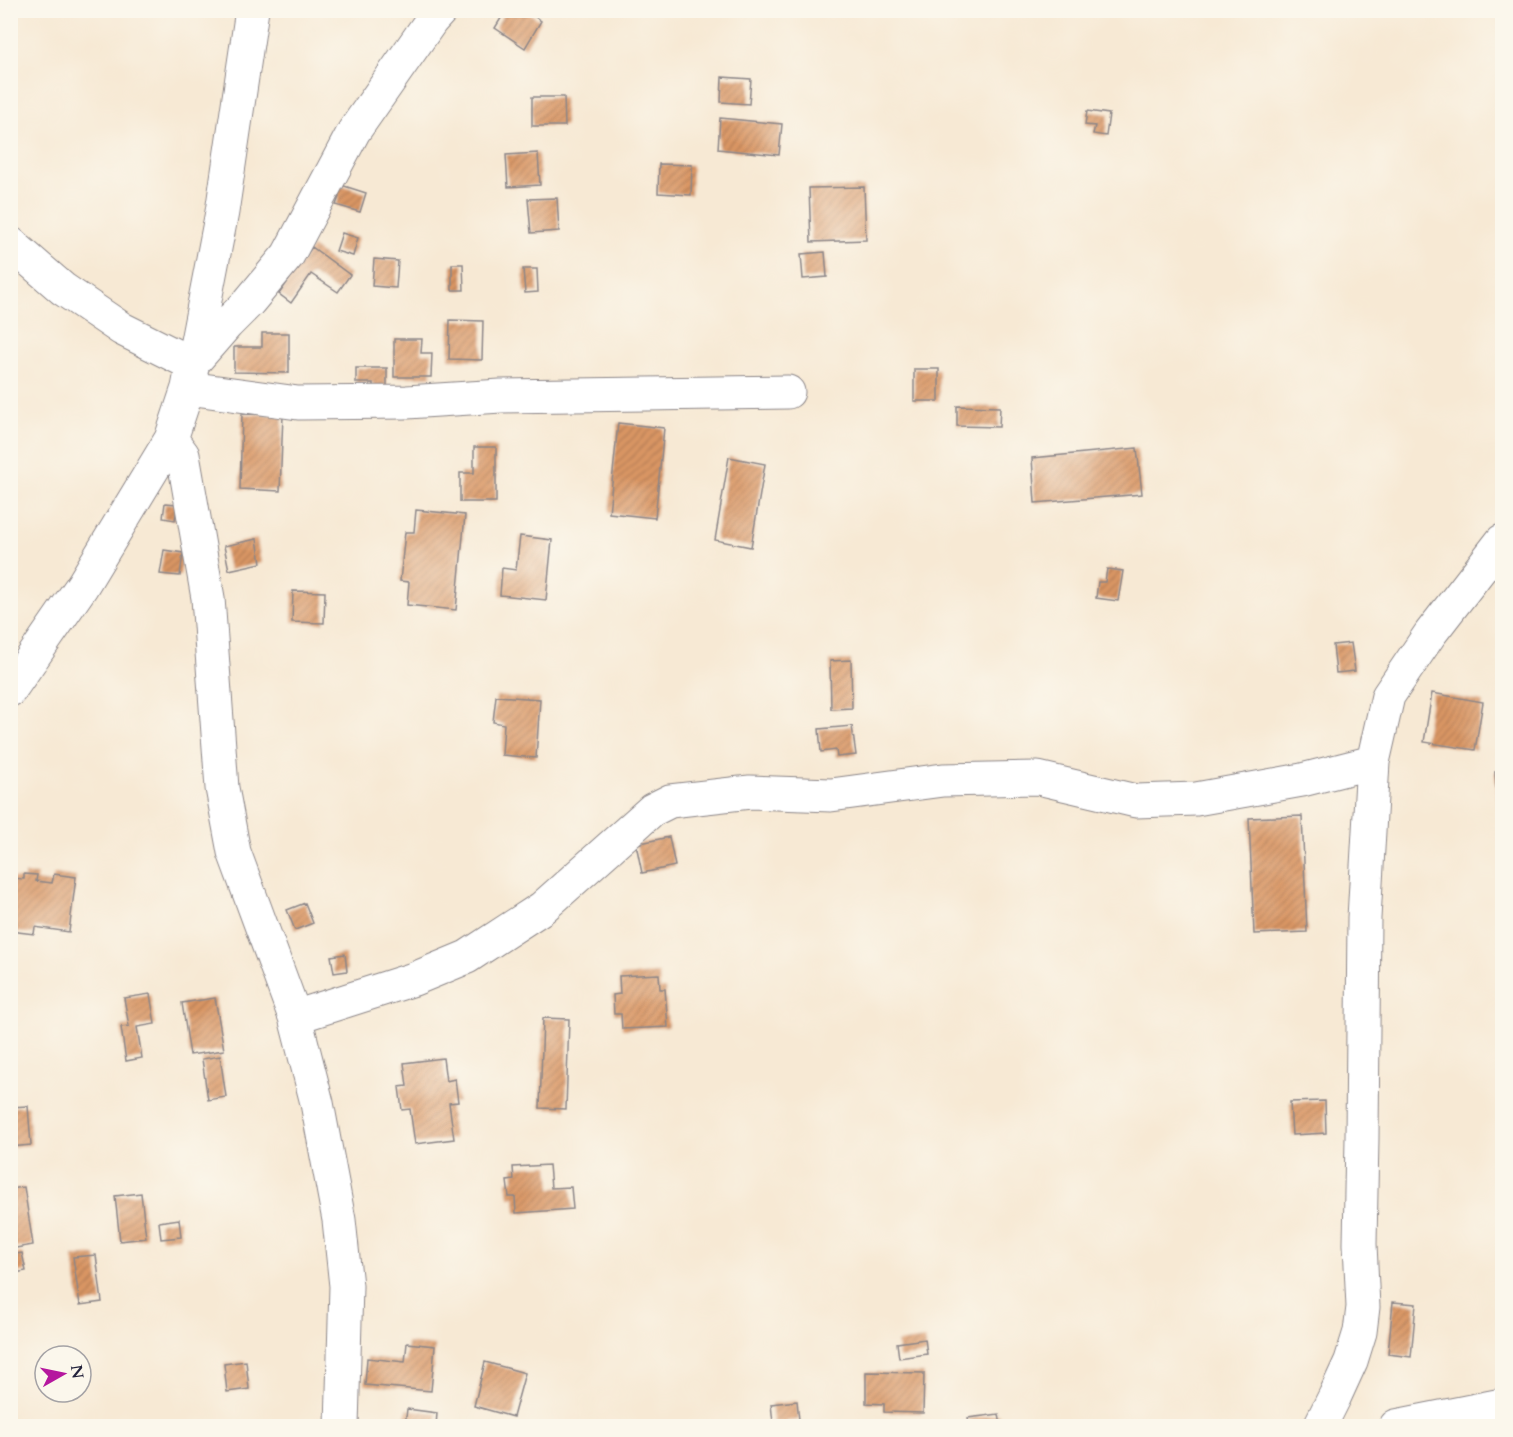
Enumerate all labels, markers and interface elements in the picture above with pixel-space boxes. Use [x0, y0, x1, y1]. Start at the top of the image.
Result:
north arrow [33, 1344, 93, 1404]
text: N [65, 1363, 89, 1380]

